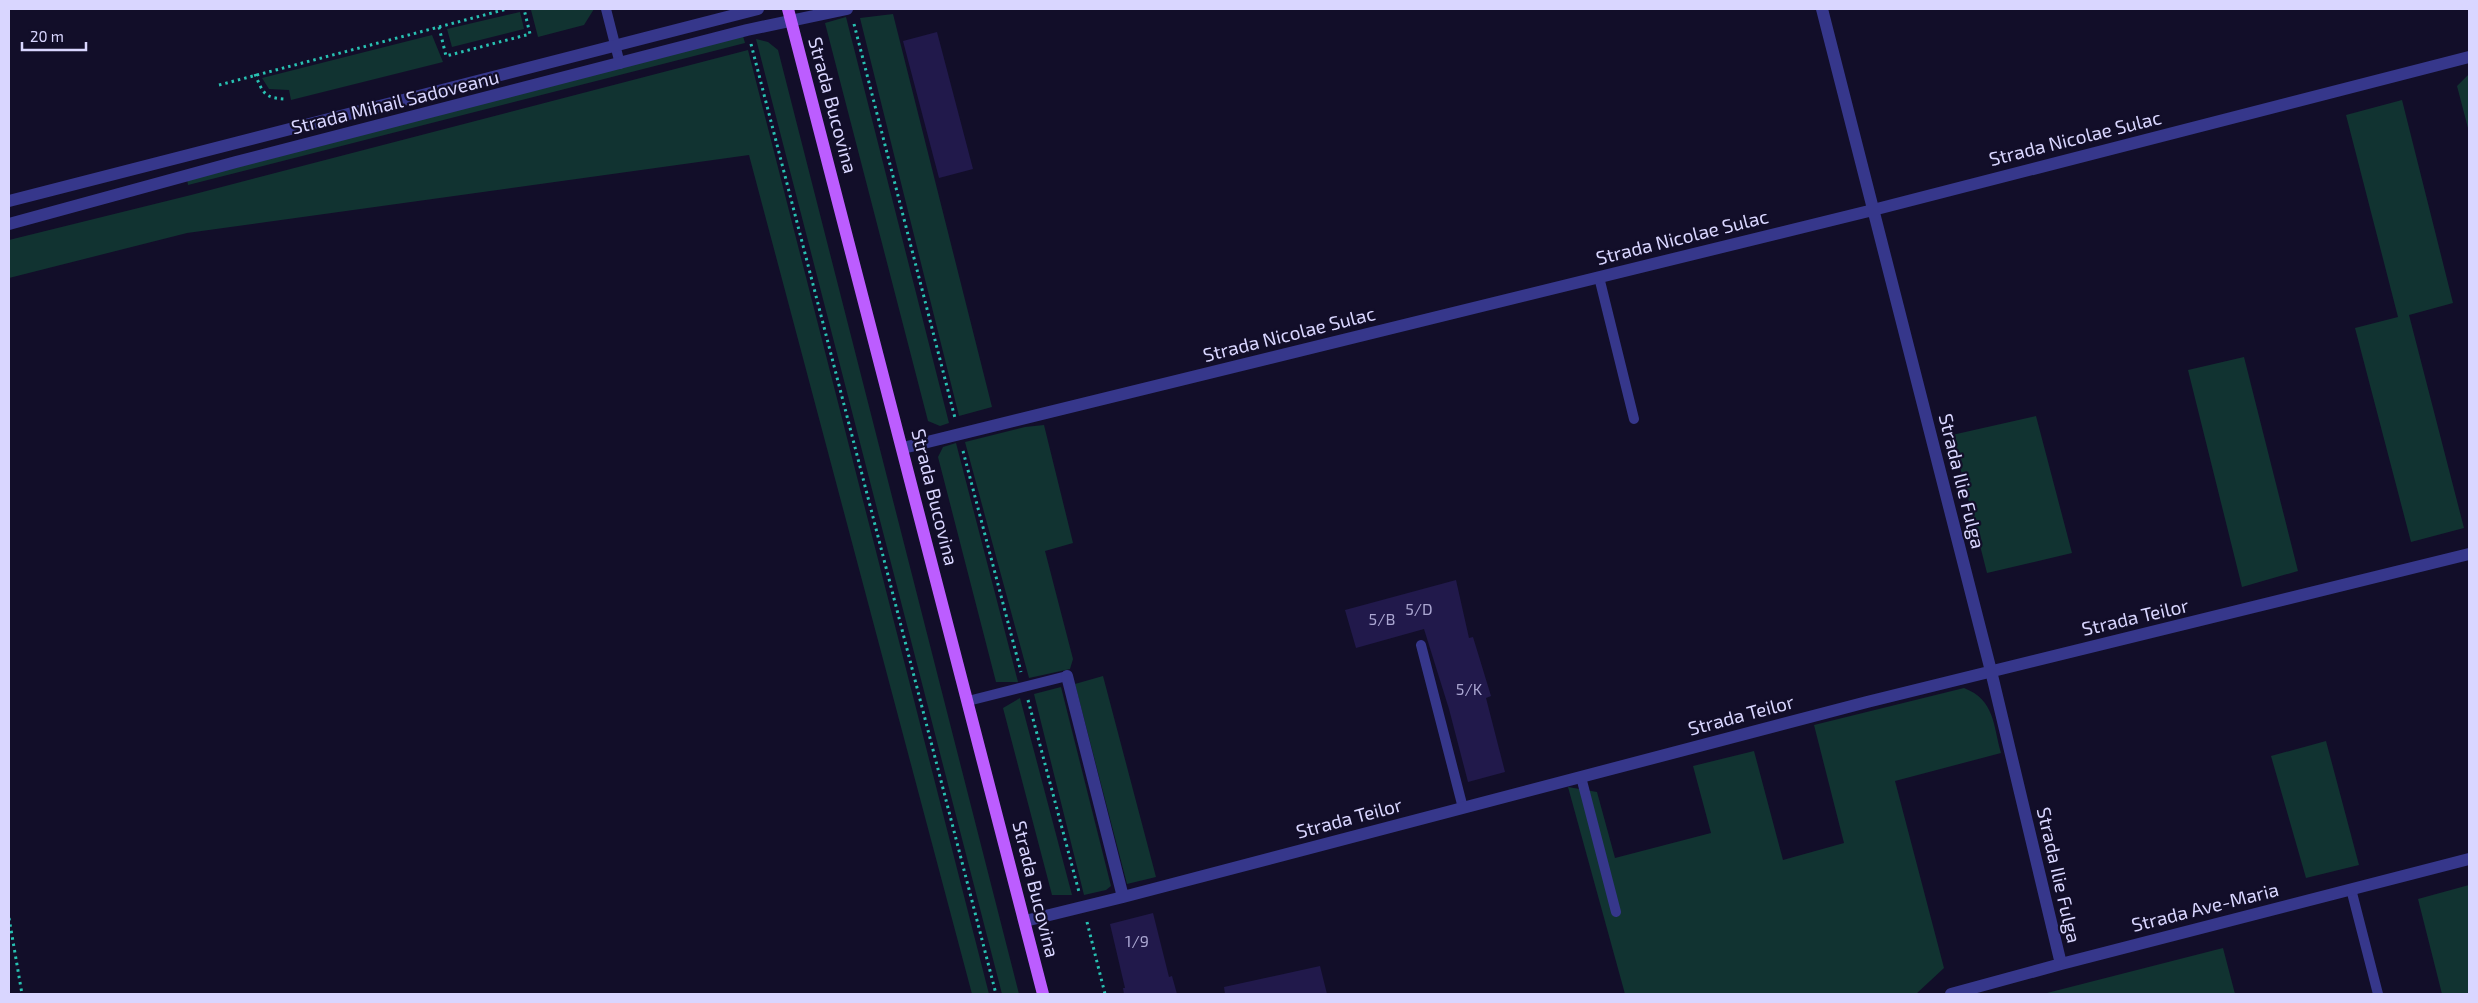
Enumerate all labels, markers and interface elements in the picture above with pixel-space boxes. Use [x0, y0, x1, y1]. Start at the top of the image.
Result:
scale bar [22, 20, 86, 52]
text: 20 m [30, 27, 64, 45]
street label: Strada Bucovina [804, 34, 863, 175]
street label: Strada Mihail Sadoveanu [289, 65, 501, 138]
street label: Strada Nicolae Sulac [1986, 105, 2163, 170]
street label: Strada Nicolae Sulac [1593, 204, 1770, 269]
street label: Strada Nicolae Sulac [1200, 301, 1377, 366]
street label: Strada Ilie Fulga [1935, 411, 1990, 551]
street label: Strada Bucovina [907, 426, 964, 568]
street label: Strada Teilor [2079, 593, 2191, 640]
house number: 5/D [1405, 599, 1433, 618]
house number: 5/B [1369, 609, 1395, 628]
house number: 5/K [1456, 679, 1483, 698]
street label: Strada Teilor [1685, 689, 1797, 740]
street label: Strada Teilor [1293, 792, 1405, 843]
street label: Strada Ilie Fulga [2033, 805, 2086, 945]
street label: Strada Bucovina [1008, 818, 1065, 960]
street label: Strada Ave-Maria [2129, 877, 2281, 936]
house number: 1/9 [1125, 931, 1149, 950]

